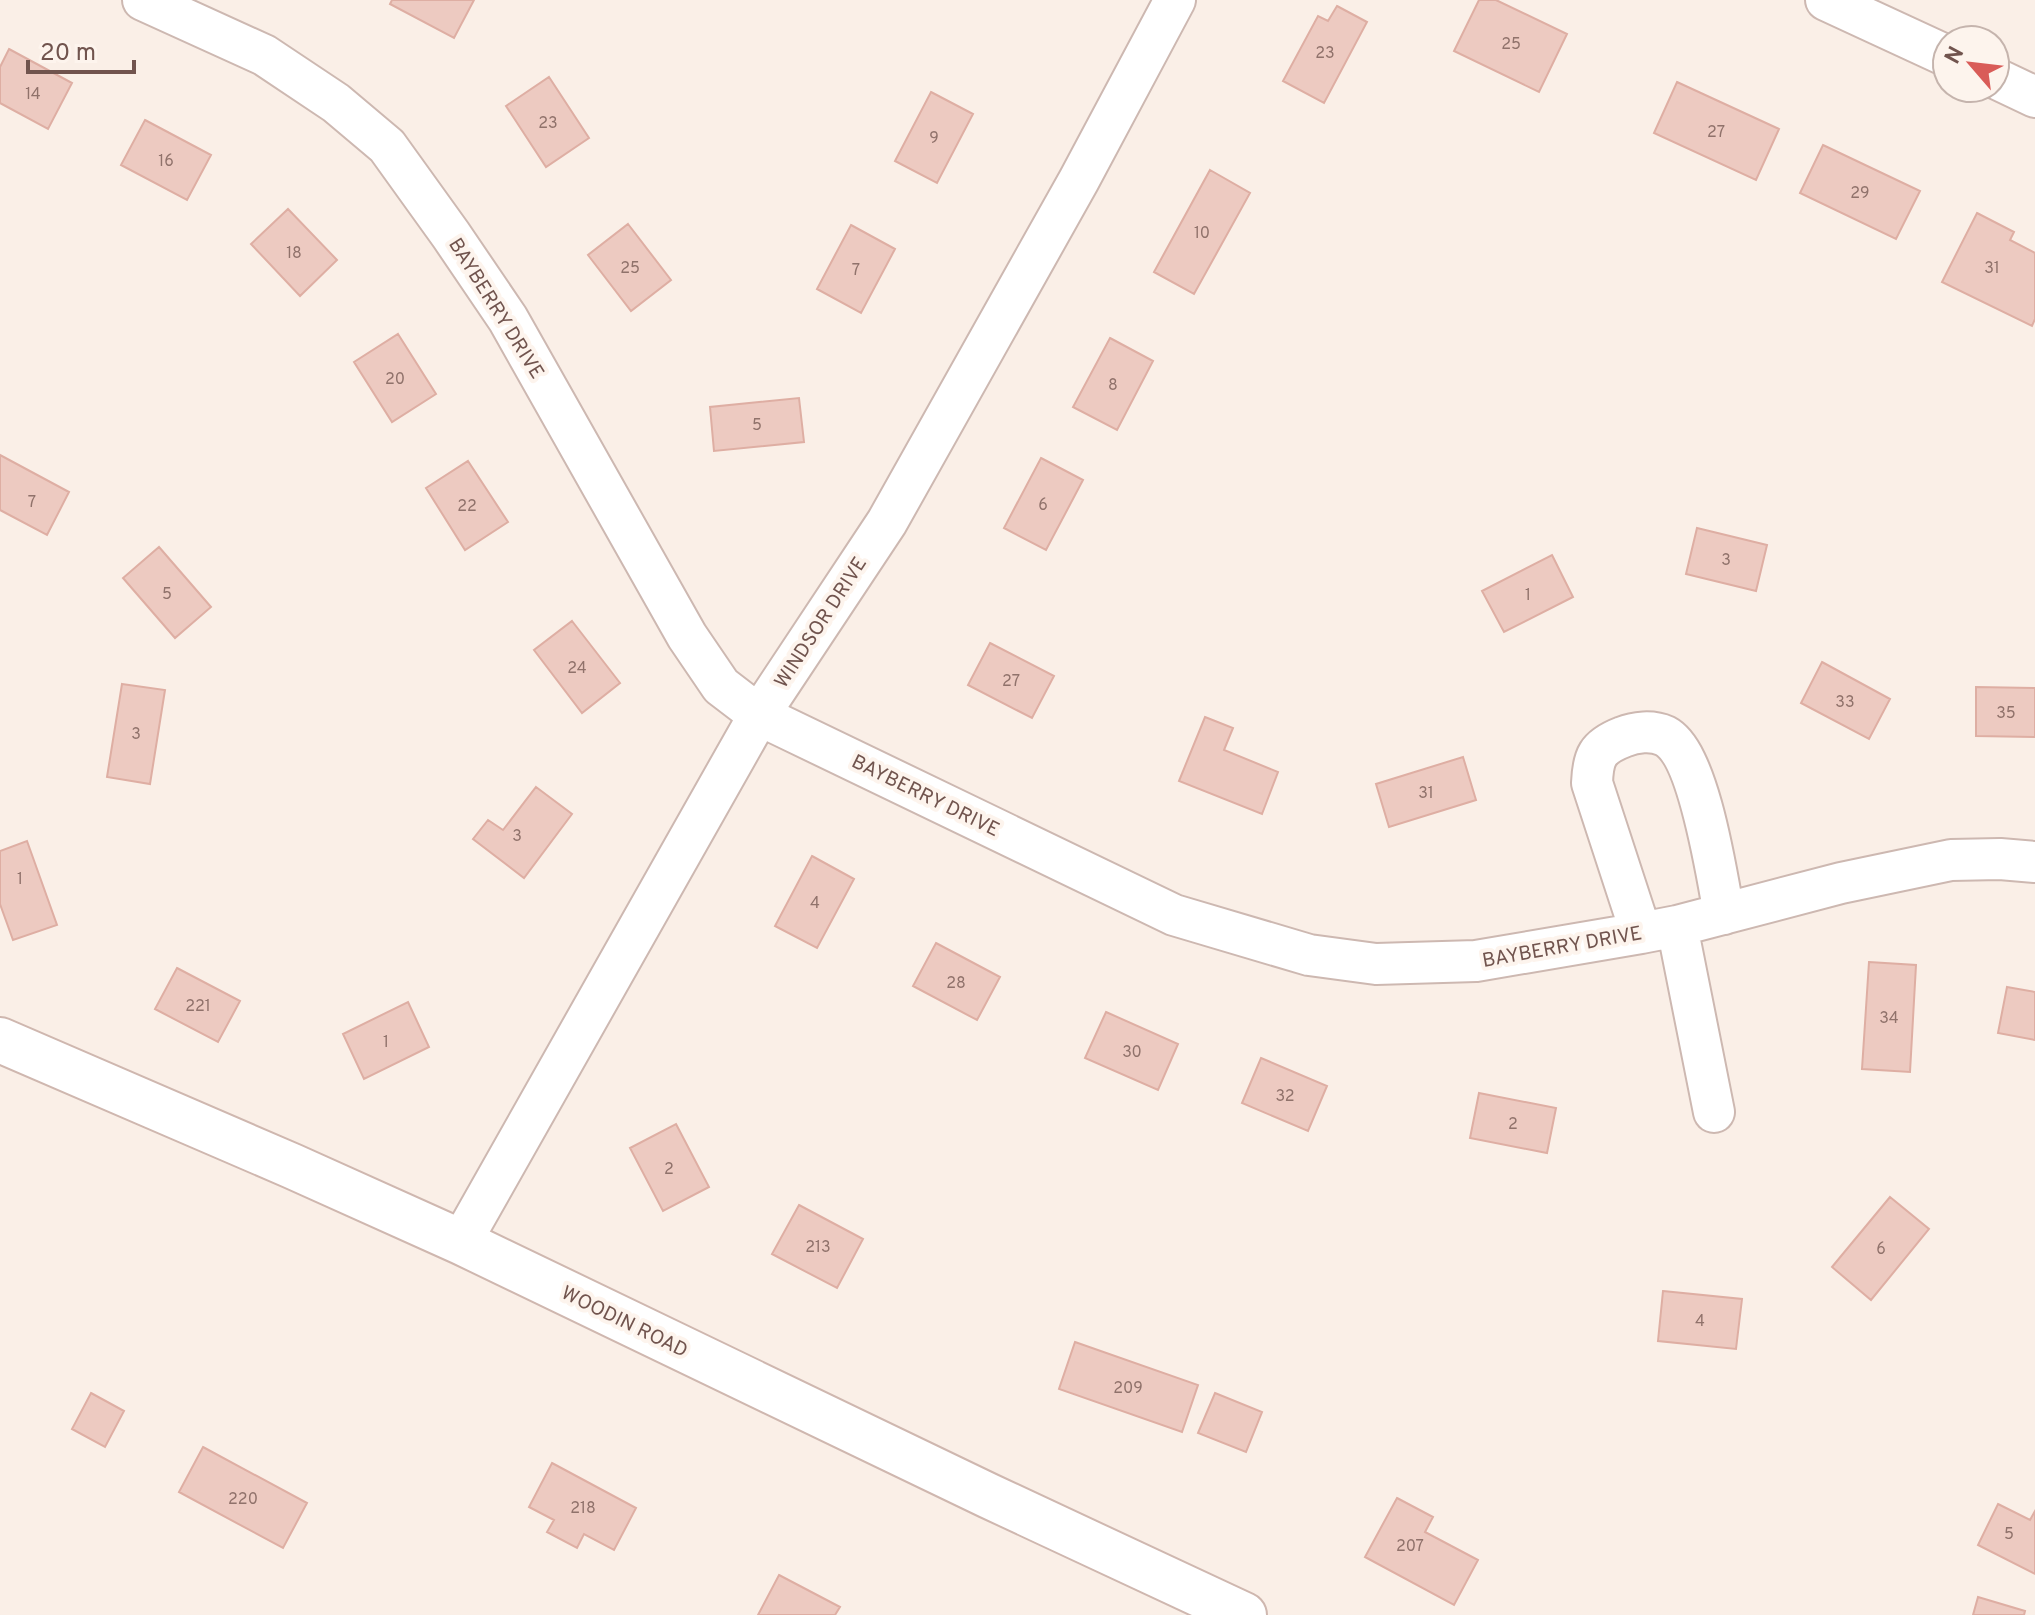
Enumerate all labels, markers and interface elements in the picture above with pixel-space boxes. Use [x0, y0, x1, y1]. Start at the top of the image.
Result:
scale bar [28, 24, 134, 74]
north arrow [1931, 24, 2011, 104]
house number: 25 [1501, 35, 1521, 55]
text: 20 m [40, 39, 96, 69]
text: N [1940, 42, 1971, 69]
house number: 23 [1315, 44, 1335, 64]
house number: 14 [25, 85, 41, 105]
house number: 23 [538, 114, 558, 134]
house number: 27 [1707, 123, 1725, 143]
house number: 9 [929, 129, 939, 149]
house number: 16 [158, 152, 174, 172]
house number: 29 [1850, 184, 1870, 204]
house number: 10 [1194, 224, 1210, 244]
street label: BAYBERRY DRIVE [441, 234, 549, 385]
house number: 18 [286, 244, 302, 264]
house number: 25 [620, 259, 640, 279]
house number: 31 [1984, 259, 2000, 279]
house number: 7 [852, 261, 860, 281]
house number: 20 [385, 370, 405, 390]
house number: 8 [1108, 376, 1118, 396]
house number: 5 [752, 416, 762, 436]
house number: 7 [28, 493, 36, 513]
house number: 6 [1038, 496, 1048, 516]
house number: 22 [457, 497, 477, 517]
house number: 3 [1721, 551, 1731, 571]
street label: WINDSOR DRIVE [770, 552, 874, 694]
house number: 5 [162, 585, 172, 605]
house number: 1 [1525, 586, 1531, 606]
house number: 24 [567, 659, 587, 679]
house number: 27 [1002, 672, 1020, 692]
house number: 33 [1835, 693, 1855, 713]
house number: 35 [1996, 704, 2016, 724]
house number: 3 [131, 725, 141, 745]
street label: BAYBERRY DRIVE [847, 750, 1003, 844]
house number: 31 [1418, 784, 1434, 804]
house number: 3 [512, 827, 522, 847]
house number: 1 [17, 870, 23, 890]
house number: 4 [810, 894, 820, 914]
street label: BAYBERRY DRIVE [1480, 921, 1644, 975]
house number: 28 [946, 974, 966, 994]
house number: 221 [185, 997, 211, 1017]
house number: 34 [1879, 1009, 1899, 1029]
house number: 1 [383, 1033, 389, 1053]
house number: 30 [1122, 1043, 1142, 1063]
house number: 32 [1275, 1087, 1295, 1107]
house number: 2 [1508, 1115, 1518, 1135]
house number: 2 [664, 1160, 674, 1180]
house number: 213 [805, 1238, 831, 1258]
house number: 6 [1876, 1240, 1886, 1260]
street label: WOODIN ROAD [557, 1281, 692, 1365]
house number: 4 [1695, 1312, 1705, 1332]
house number: 209 [1113, 1379, 1143, 1399]
house number: 220 [228, 1490, 258, 1510]
house number: 218 [570, 1499, 596, 1519]
house number: 5 [2004, 1525, 2014, 1545]
house number: 207 [1396, 1537, 1424, 1557]

